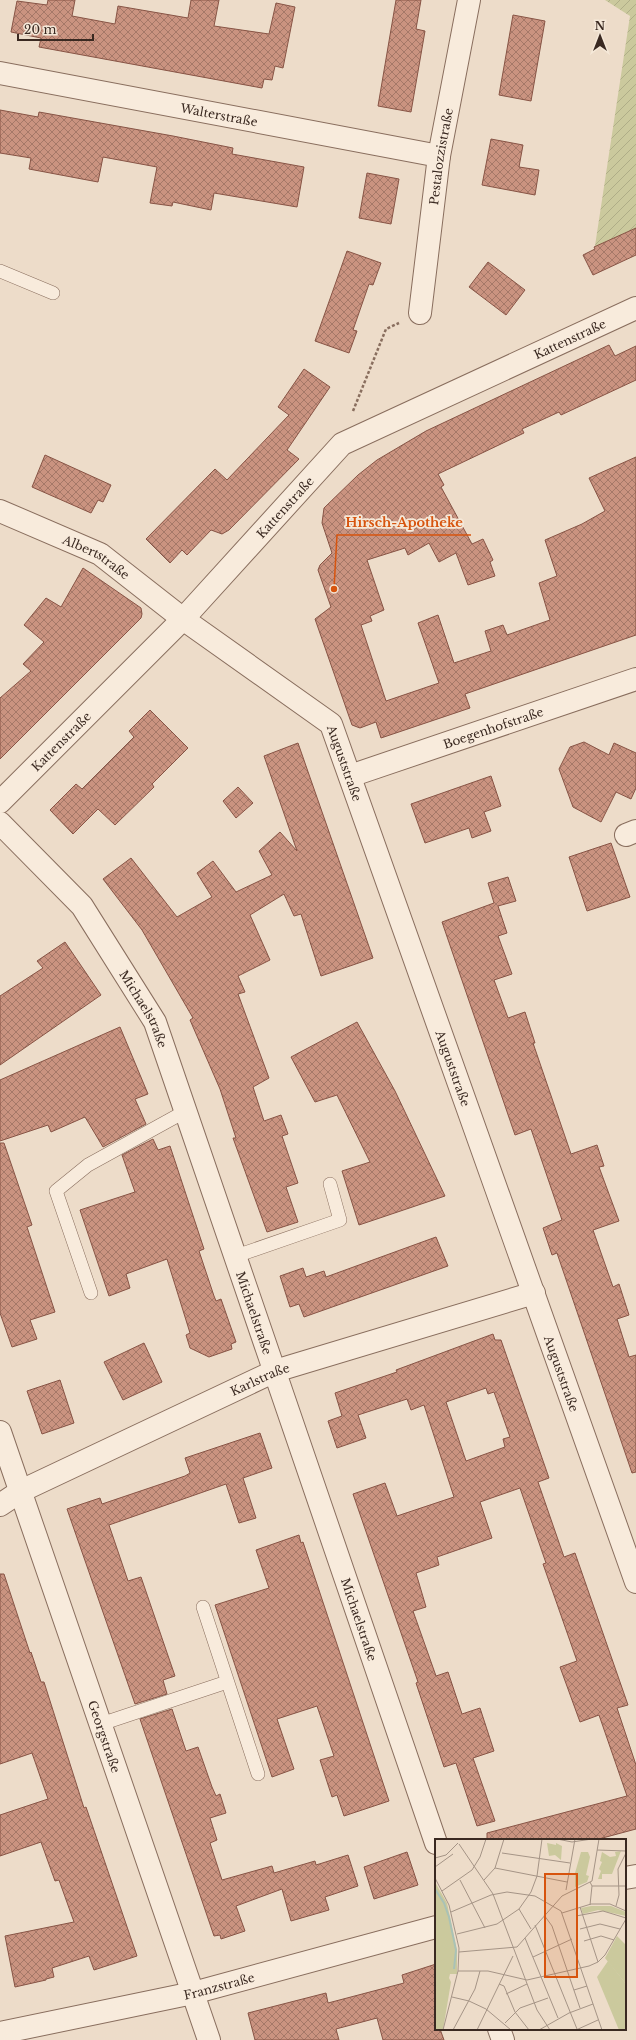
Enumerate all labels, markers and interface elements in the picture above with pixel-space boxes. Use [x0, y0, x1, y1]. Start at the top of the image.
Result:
scale bar [18, 16, 93, 42]
north arrow [580, 16, 620, 56]
text: N [595, 19, 606, 33]
text: 20 m [24, 22, 56, 37]
street label: Walterstraße [178, 100, 259, 129]
street label: Pestalozzistraße [426, 106, 456, 206]
street label: Kattenstraße [531, 316, 608, 362]
street label: Kattenstraße [253, 473, 316, 541]
callout: Hirsch-Apotheke [337, 510, 471, 535]
text: Hirsch-Apotheke [345, 514, 463, 531]
street label: Albertstraße [60, 531, 133, 582]
street label: Boegenhofstraße [441, 704, 545, 751]
street label: Kattenstraße [28, 708, 94, 774]
street label: Auguststraße [324, 722, 365, 803]
street label: Michaelstraße [117, 967, 171, 1050]
street label: Auguststraße [433, 1027, 474, 1108]
street label: Michaelstraße [233, 1269, 276, 1356]
street label: Auguststraße [541, 1332, 582, 1414]
street label: Karlstraße [228, 1360, 291, 1399]
street label: Michaelstraße [338, 1576, 381, 1663]
street label: Georgstraße [85, 1698, 124, 1775]
inset map [435, 1839, 626, 2030]
street label: Franzstraße [182, 1969, 256, 2002]

